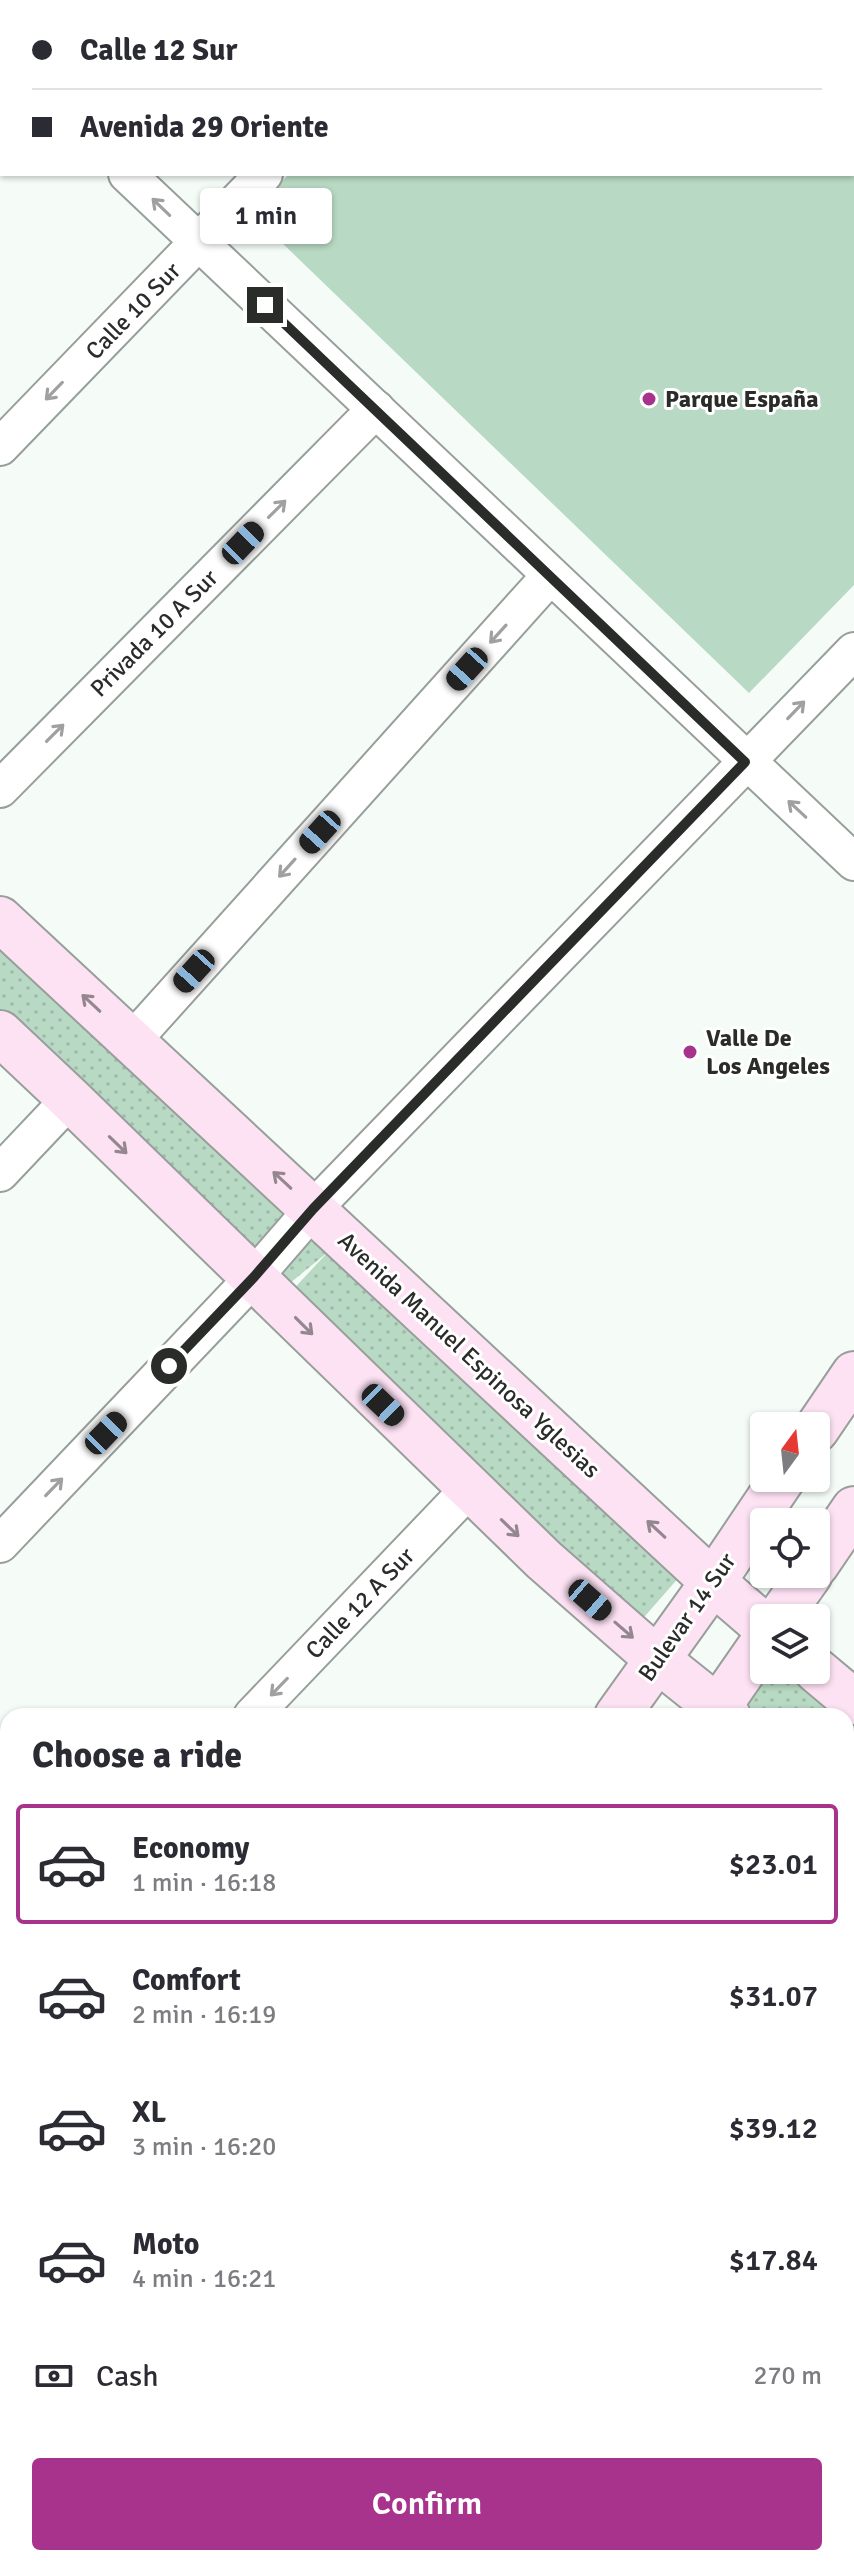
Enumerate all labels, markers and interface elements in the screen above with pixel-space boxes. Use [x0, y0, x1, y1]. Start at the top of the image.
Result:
text: Calle 12 Sur [80, 32, 237, 69]
text: Avenida 29 Oriente [80, 109, 329, 146]
callout: 1 min [199, 189, 331, 245]
one-way arrow [151, 197, 171, 216]
text: 1 min [235, 200, 297, 232]
street label: Calle 10 Sur [79, 256, 187, 366]
route end [247, 287, 283, 323]
one-way arrow [45, 381, 64, 400]
place label: Parque España [665, 384, 819, 414]
marker: Parque España [640, 390, 658, 408]
one-way arrow [267, 500, 286, 519]
car [218, 517, 268, 569]
street label: Privada 10 A Sur [84, 563, 224, 703]
one-way arrow [490, 623, 508, 643]
car [442, 643, 492, 695]
one-way arrow [786, 700, 805, 720]
one-way arrow [45, 724, 64, 743]
one-way arrow [787, 800, 807, 819]
car [295, 806, 345, 858]
one-way arrow [278, 858, 296, 878]
car [169, 945, 219, 997]
one-way arrow [81, 994, 101, 1013]
place label: Valle De Los Angeles [706, 1023, 830, 1081]
marker: Valle De Los Angeles [681, 1043, 699, 1061]
one-way arrow [108, 1135, 128, 1154]
one-way arrow [272, 1171, 292, 1189]
street label: Avenida Manuel Espinosa Yglesias [332, 1226, 606, 1484]
one-way arrow [294, 1316, 313, 1335]
route start [151, 1348, 187, 1384]
car [357, 1380, 409, 1430]
car [81, 1407, 131, 1459]
north arrow [750, 1412, 830, 1492]
map controls [750, 1412, 830, 1684]
one-way arrow [44, 1478, 62, 1498]
button: locate [750, 1508, 830, 1588]
one-way arrow [499, 1518, 519, 1536]
one-way arrow [646, 1519, 666, 1538]
street label: Calle 12 A Sur [299, 1541, 421, 1665]
street label: Bulevar 14 Sur [632, 1547, 742, 1687]
car [564, 1575, 616, 1625]
button: layers [750, 1604, 830, 1684]
one-way arrow [613, 1620, 633, 1638]
one-way arrow [270, 1677, 289, 1697]
text: Choose a ride [32, 1733, 242, 1778]
icon: car [36, 1828, 108, 1900]
text: Economy [132, 1830, 249, 1867]
text: $23.01 [729, 1846, 818, 1883]
text: 1 min · 16:18 [132, 1867, 276, 1899]
icon: car [36, 1960, 108, 2032]
text: Comfort [132, 1962, 241, 1999]
text: $31.07 [729, 1978, 818, 2015]
text: 2 min · 16:19 [132, 1999, 276, 2031]
icon: car [36, 2092, 108, 2164]
text: XL [132, 2094, 166, 2131]
text: $39.12 [729, 2110, 818, 2147]
text: 3 min · 16:20 [132, 2131, 276, 2163]
icon: car [36, 2224, 108, 2296]
text: Moto [132, 2226, 199, 2263]
text: $17.84 [729, 2242, 818, 2279]
text: 4 min · 16:21 [132, 2263, 276, 2295]
icon: cash [32, 2354, 76, 2398]
text: Cash [96, 2358, 159, 2395]
text: 270 m [753, 2360, 822, 2392]
button: Confirm [32, 2458, 822, 2550]

